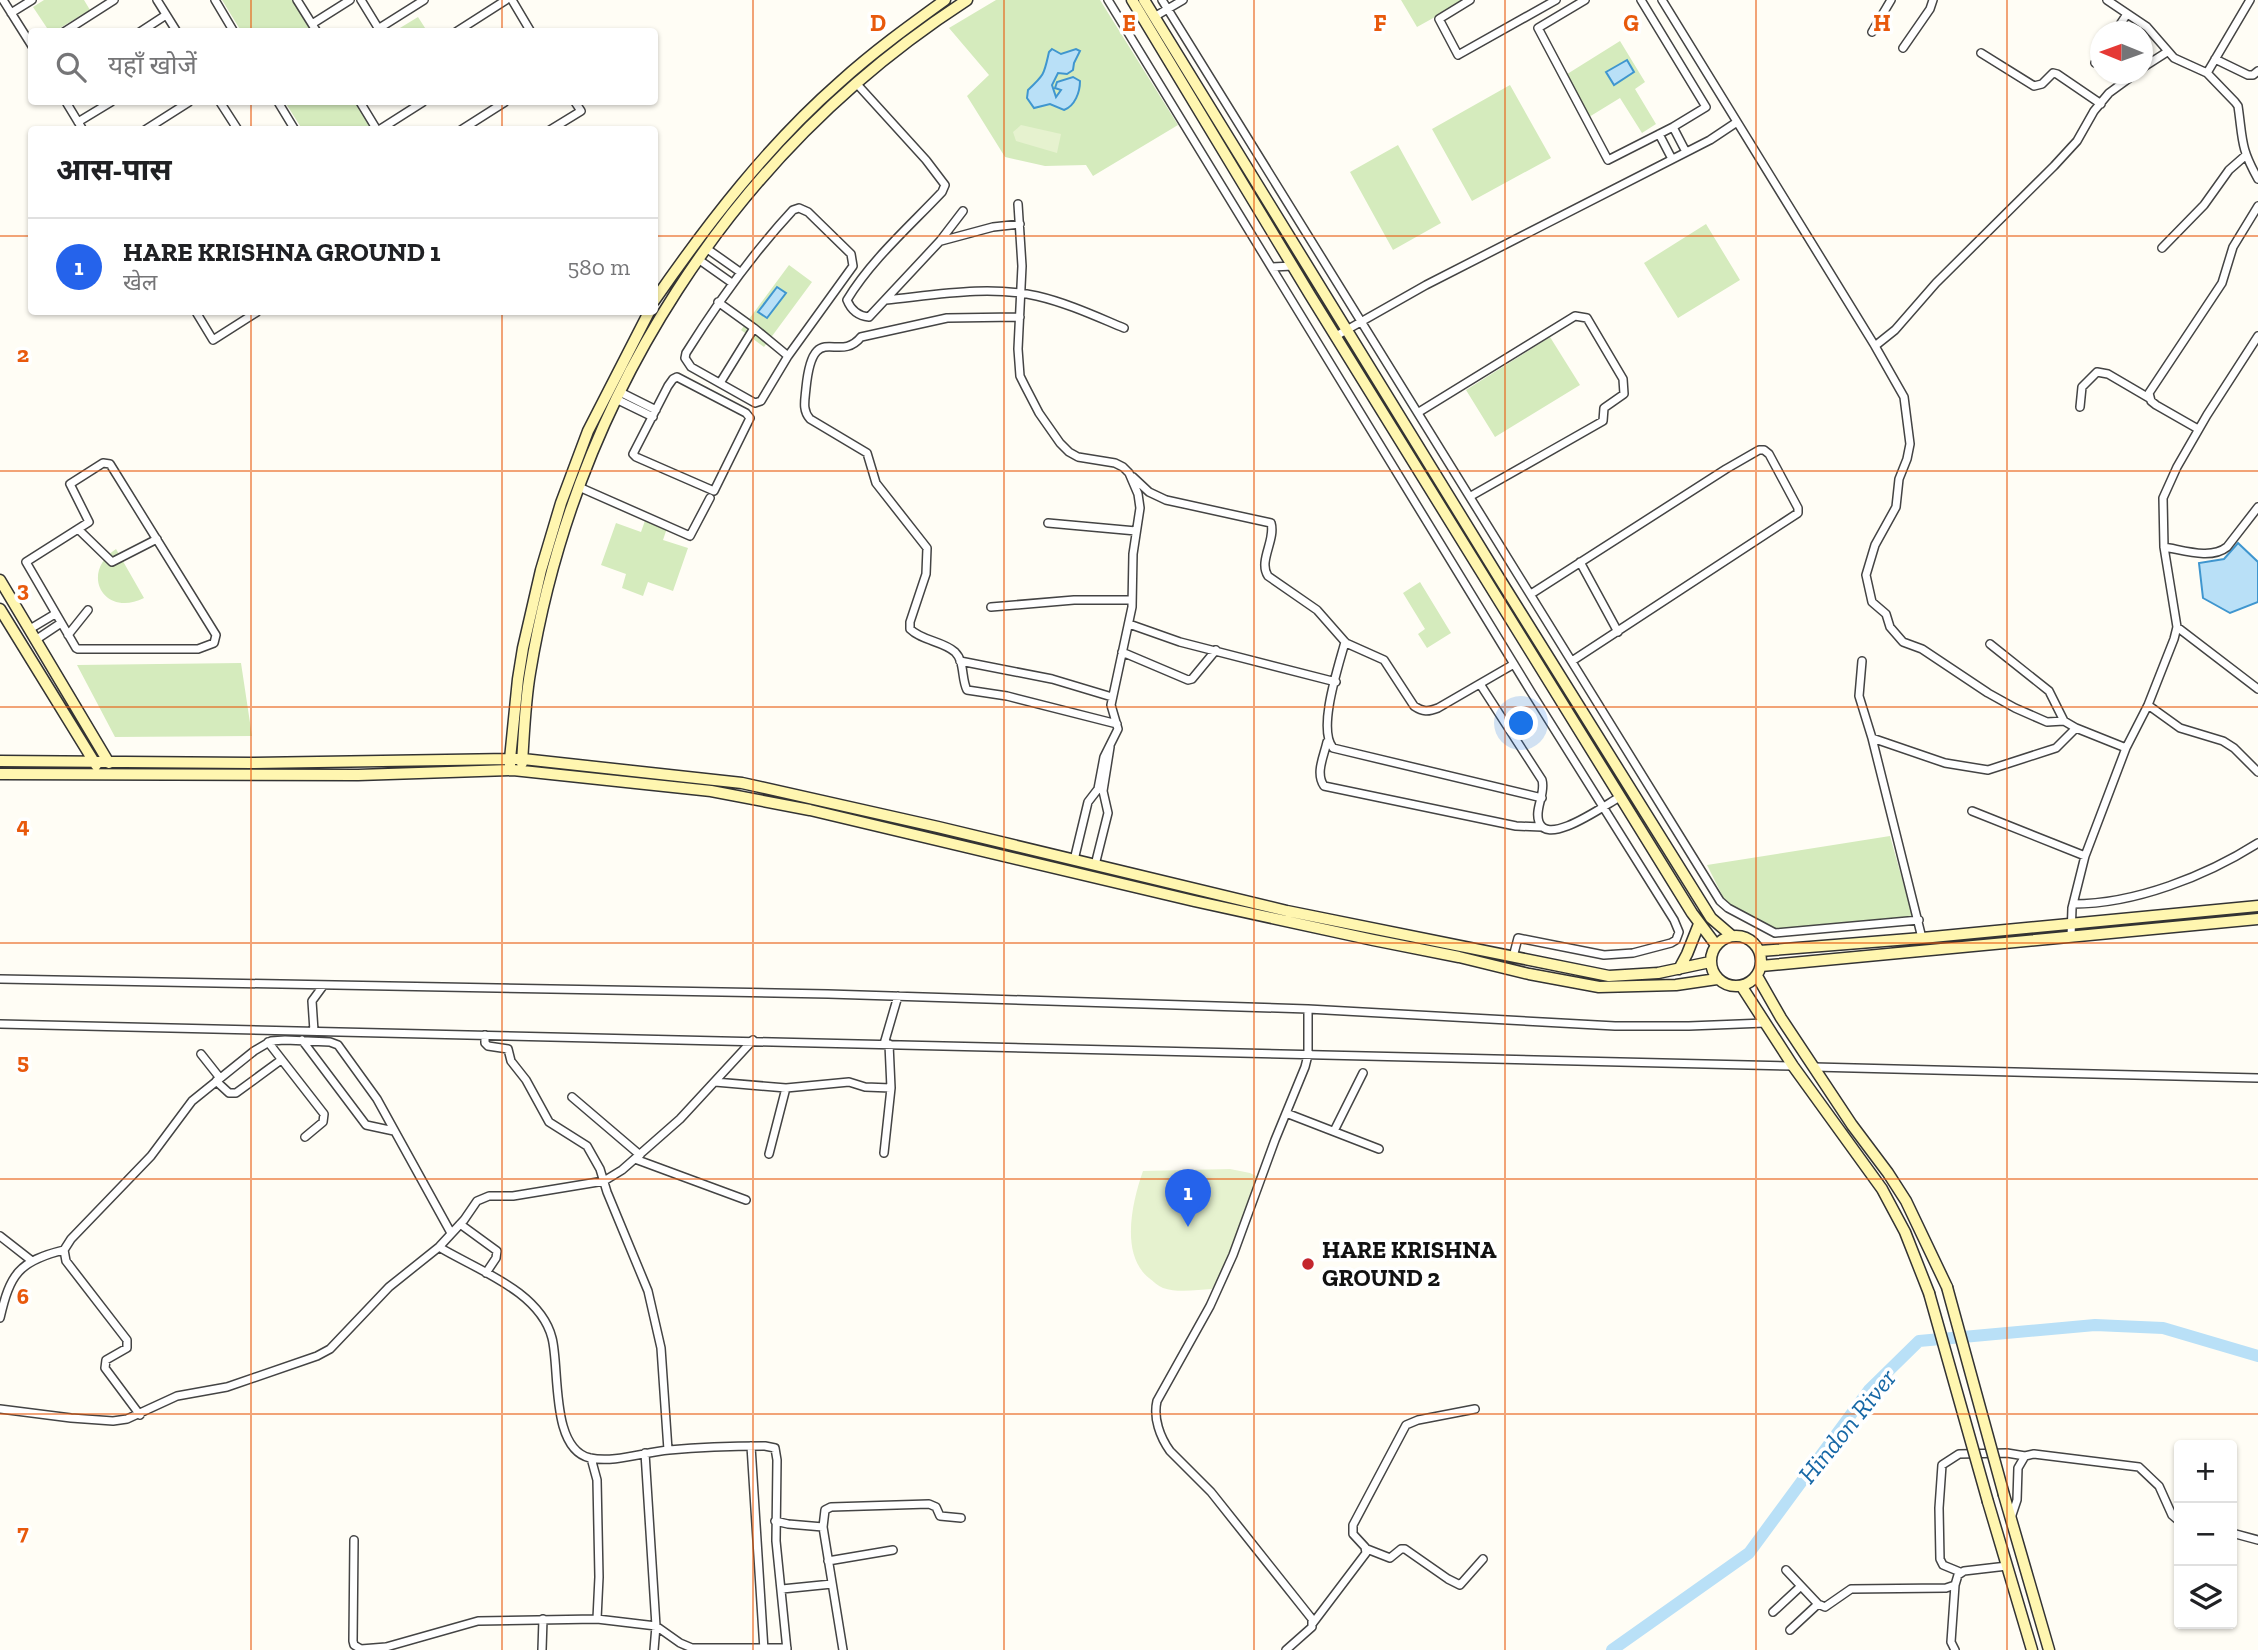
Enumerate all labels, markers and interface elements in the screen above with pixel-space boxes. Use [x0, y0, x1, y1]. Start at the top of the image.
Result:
text: D [870, 9, 886, 37]
text: E [1122, 9, 1136, 37]
text: F [1373, 9, 1387, 37]
text: G [1623, 9, 1639, 37]
text: H [1873, 9, 1891, 37]
north arrow [2090, 21, 2153, 84]
search box [28, 28, 658, 105]
icon: search [52, 48, 90, 86]
text: यहाँ खोजें [108, 49, 197, 81]
text: आस-पास [56, 152, 172, 188]
text: HARE KRISHNA GROUND 1 [123, 236, 440, 268]
text: 1 [74, 253, 84, 281]
text: 580 m [568, 253, 630, 281]
text: खेल [123, 268, 157, 296]
text: 2 [17, 340, 29, 368]
text: 3 [17, 575, 29, 603]
your location [1504, 706, 1538, 740]
text: 4 [16, 811, 30, 839]
text: 5 [17, 1047, 29, 1075]
pin: 1 [1165, 1169, 1211, 1227]
place label: HARE KRISHNA GROUND 2 [1322, 1235, 1497, 1292]
marker: HARE KRISHNA GROUND 2 [1300, 1256, 1316, 1272]
text: 6 [17, 1282, 29, 1310]
water label: Hindon River [1791, 1362, 1903, 1490]
map controls [2174, 1440, 2237, 1629]
button: + [2174, 1440, 2237, 1503]
button: − [2174, 1503, 2237, 1566]
text: 7 [17, 1518, 29, 1546]
button: layers [2174, 1566, 2237, 1629]

